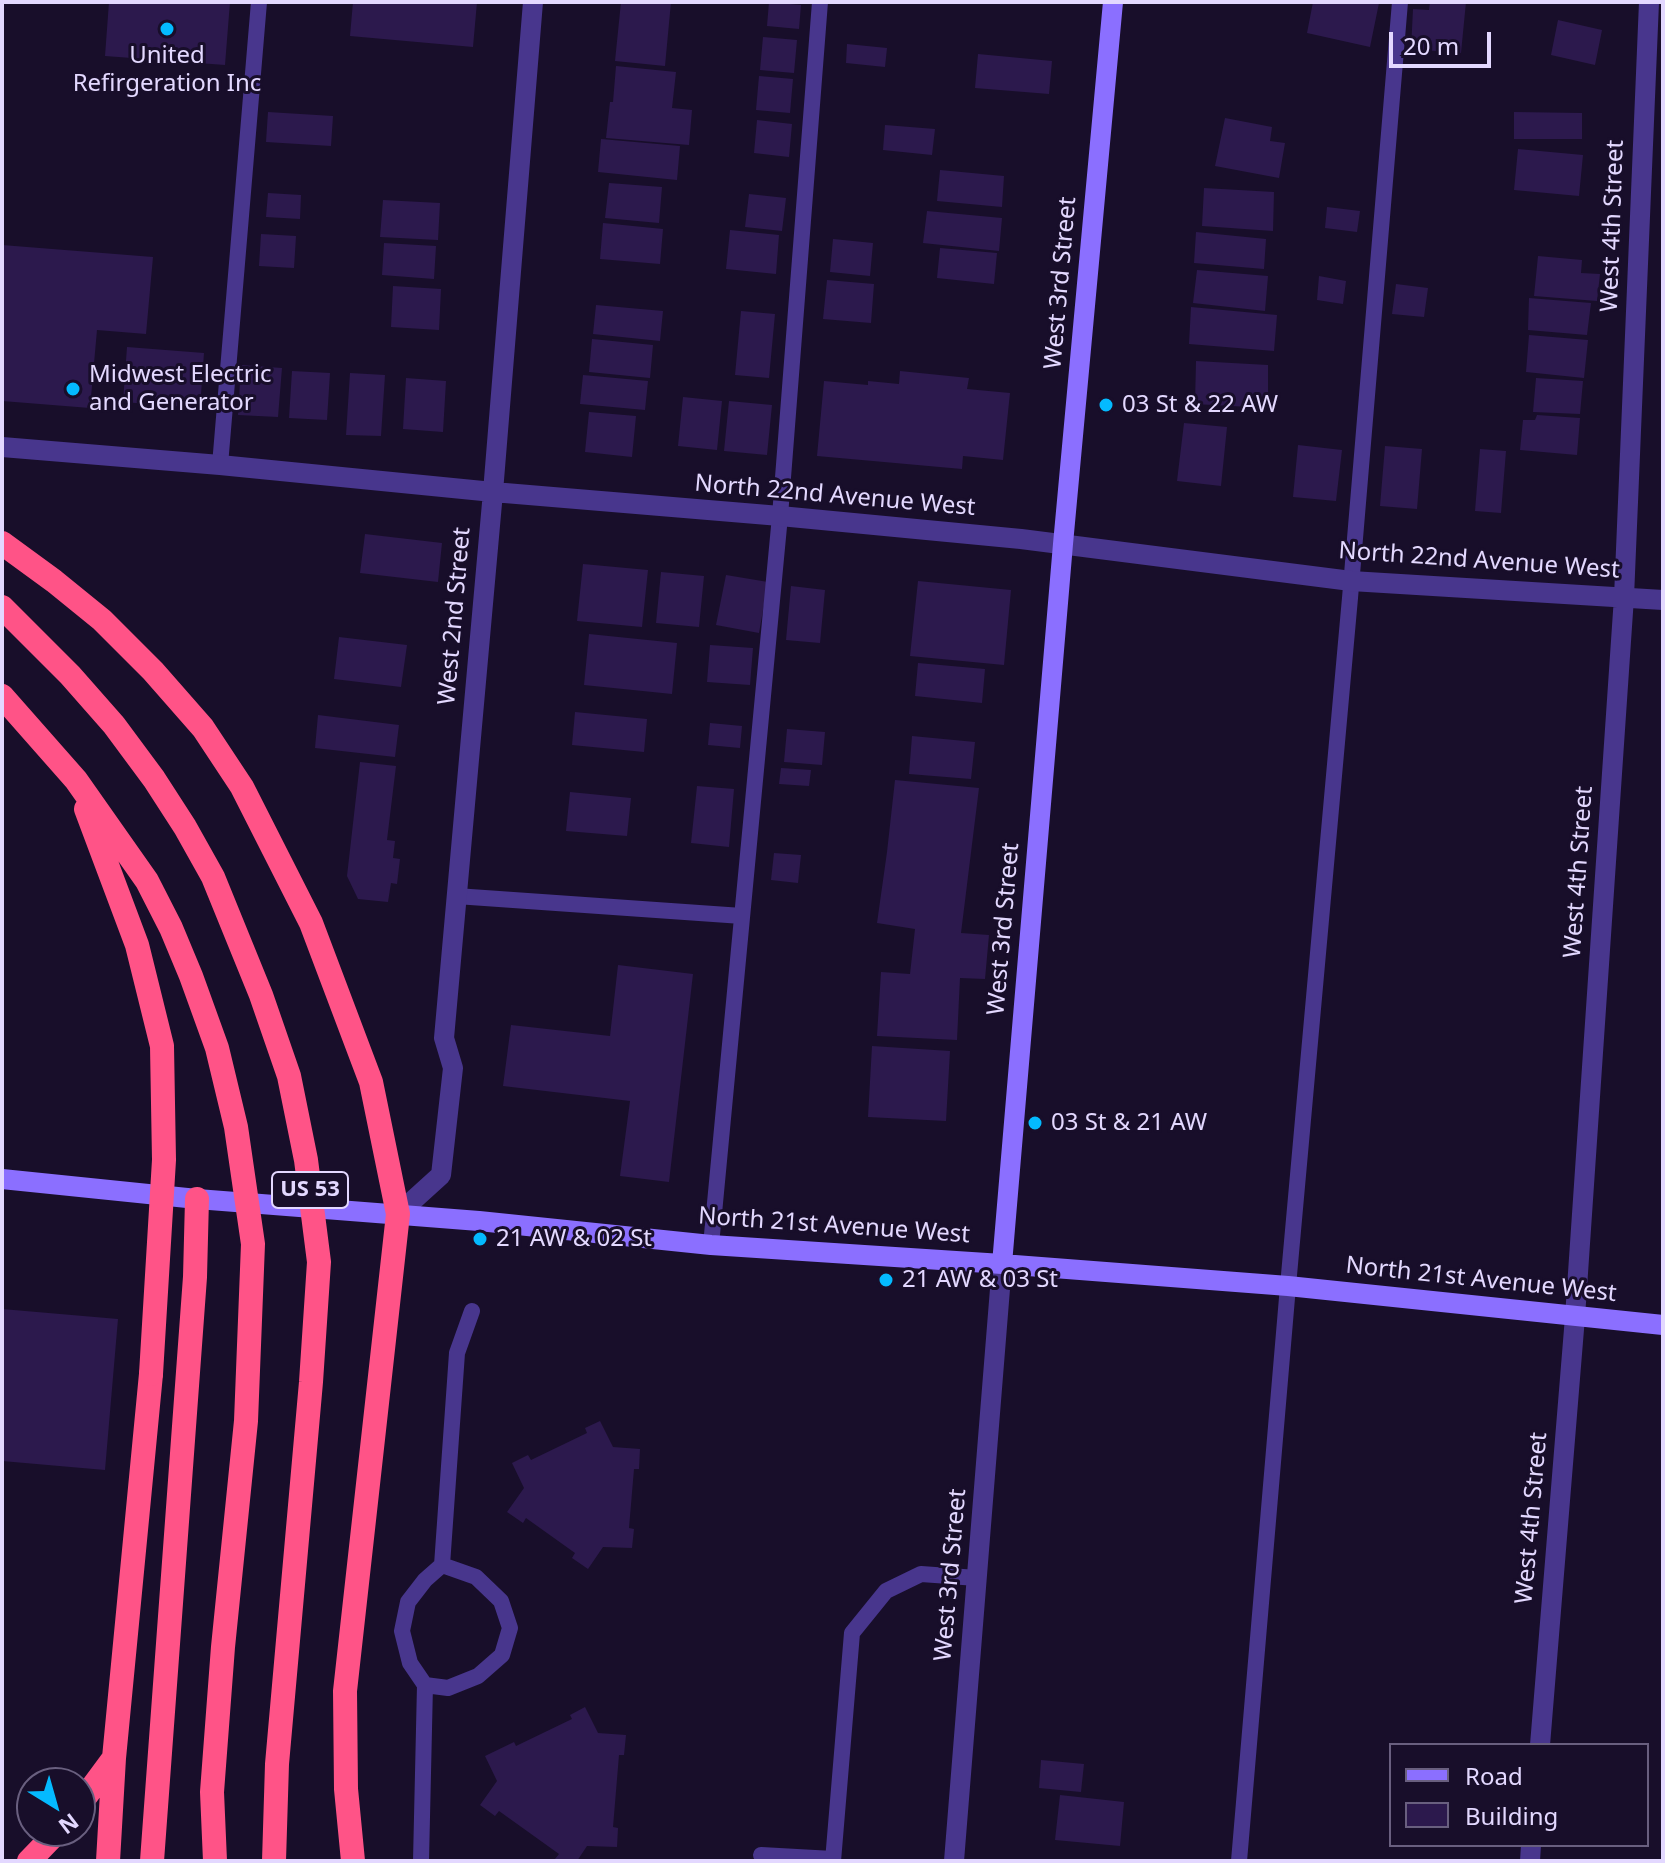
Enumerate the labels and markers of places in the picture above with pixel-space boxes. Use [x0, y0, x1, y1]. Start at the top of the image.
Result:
marker: United Refirgeration Inc [158, 20, 176, 38]
place label: United Refirgeration Inc [73, 42, 261, 98]
place label: Midwest Electric and Generator [89, 361, 271, 417]
marker: Midwest Electric and Generator [64, 380, 82, 398]
place label: 03 St & 22 AW [1122, 391, 1278, 419]
marker: 03 St & 22 AW [1097, 396, 1115, 414]
place label: 03 St & 21 AW [1051, 1109, 1207, 1137]
marker: 03 St & 21 AW [1026, 1114, 1044, 1132]
place label: 21 AW & 02 St [496, 1225, 652, 1253]
marker: 21 AW & 02 St [471, 1230, 489, 1248]
place label: 21 AW & 03 St [902, 1266, 1058, 1294]
marker: 21 AW & 03 St [877, 1271, 895, 1289]

